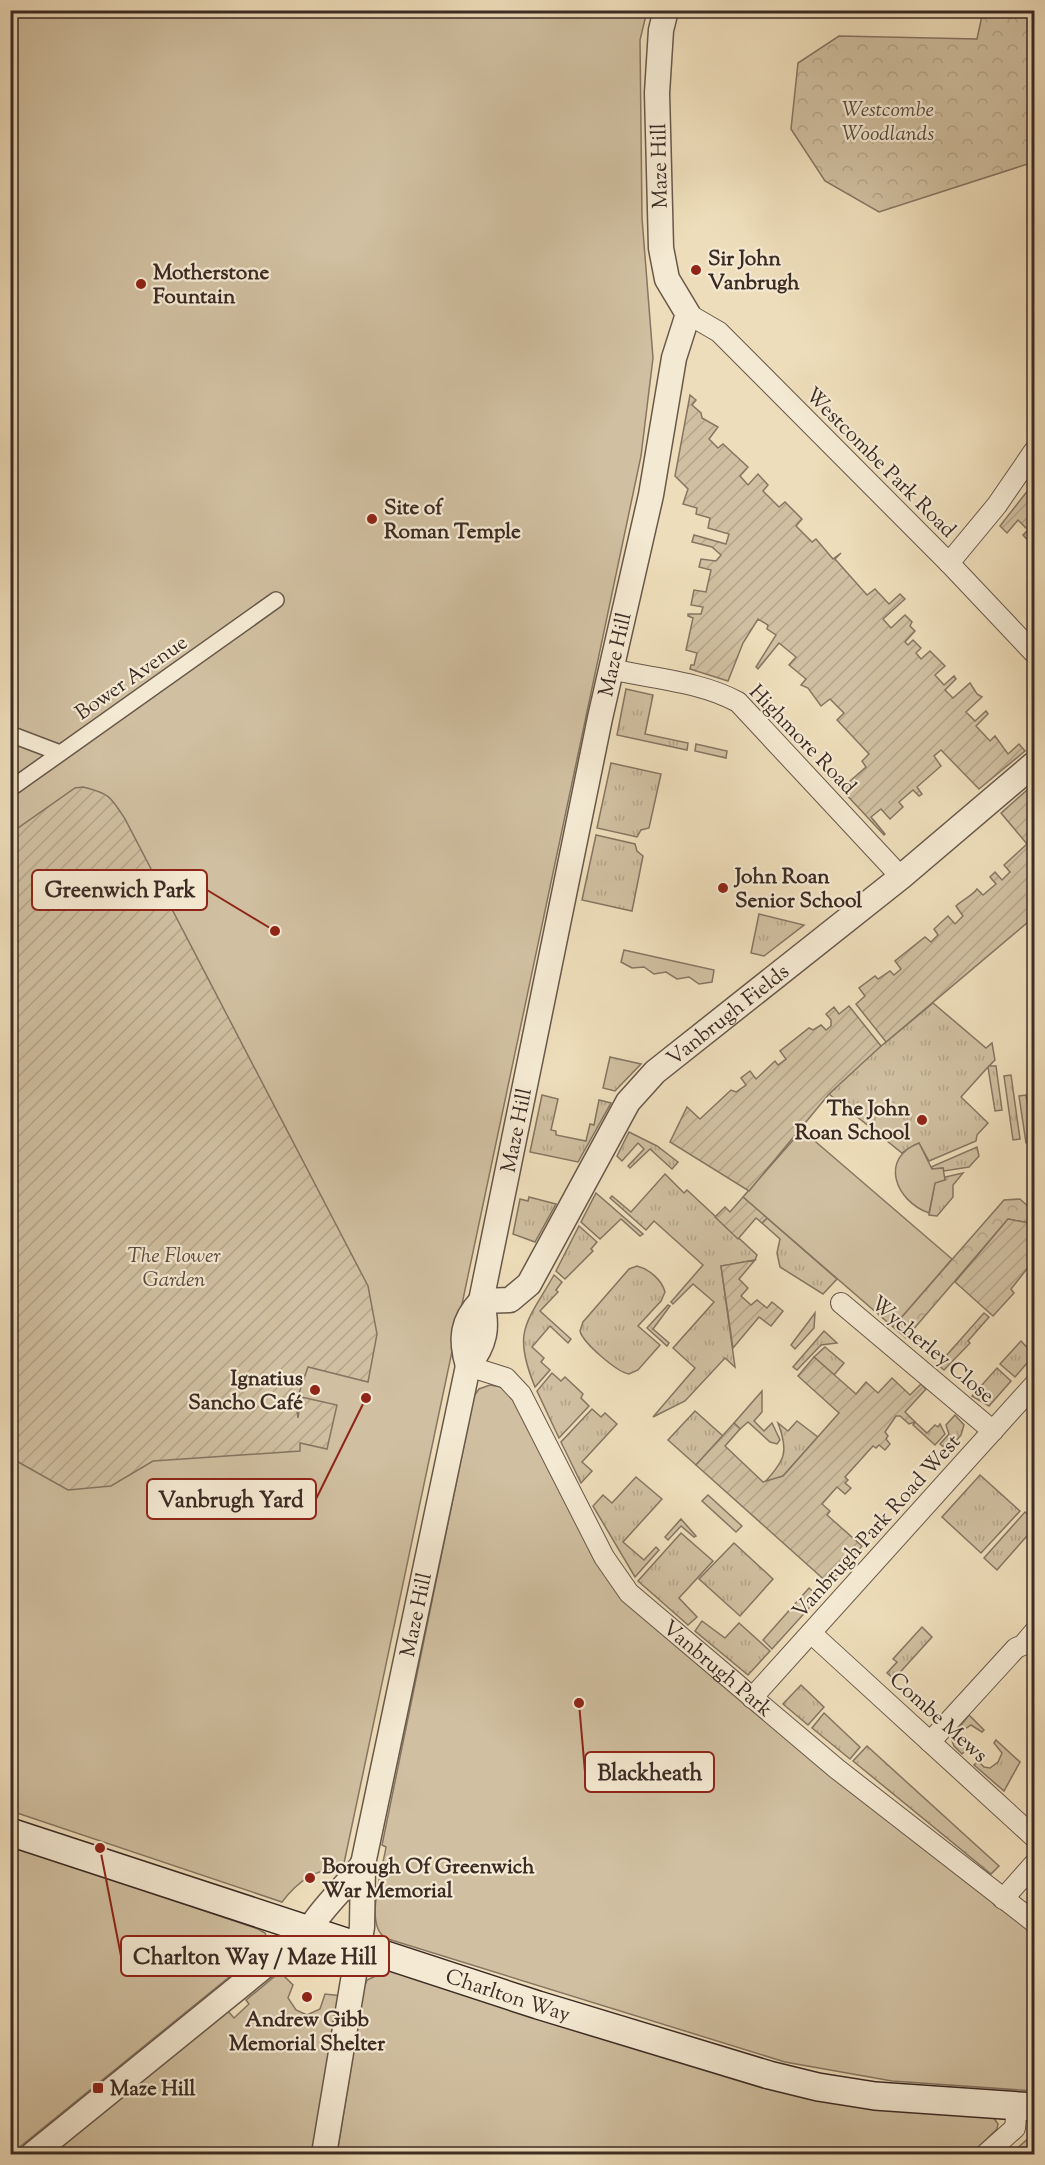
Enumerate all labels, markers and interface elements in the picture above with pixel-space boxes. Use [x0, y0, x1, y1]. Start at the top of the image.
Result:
park label: Westcombe Woodlands [842, 96, 934, 150]
street label: Maze Hill [645, 123, 677, 209]
place label: Sir John Vanbrugh [708, 245, 800, 299]
place label: Motherstone Fountain [153, 259, 269, 313]
marker: Sir John Vanbrugh [689, 263, 703, 277]
marker: Motherstone Fountain [134, 277, 148, 291]
street label: Westcombe Park Road [797, 381, 962, 546]
place label: Site of Roman Temple [384, 494, 521, 548]
marker: Site of Roman Temple [365, 512, 379, 526]
street label: Maze Hill [592, 610, 641, 700]
street label: Bower Avenue [70, 629, 195, 729]
street label: Highmore Road [741, 679, 862, 802]
place label: John Roan Senior School [733, 863, 862, 917]
callout: Greenwich Park [32, 870, 207, 910]
text: Greenwich Park [44, 876, 196, 908]
marker: John Roan Senior School [716, 881, 730, 895]
street label: Vanbrugh Fields [661, 958, 796, 1074]
street label: Maze Hill [495, 1086, 541, 1176]
place label: The John Roan School [795, 1095, 911, 1149]
marker: The John Roan School [915, 1113, 929, 1127]
park label: The Flower Garden [127, 1242, 221, 1296]
street label: Wycherley Close [863, 1290, 1000, 1411]
place label: Ignatius Sancho Café [188, 1365, 303, 1419]
marker: Ignatius Sancho Café [308, 1383, 322, 1397]
street label: Vanbrugh Park Road West [786, 1429, 969, 1626]
callout: Vanbrugh Yard [147, 1479, 316, 1519]
text: Vanbrugh Yard [158, 1486, 304, 1518]
street label: Maze Hill [394, 1570, 441, 1660]
street label: Vanbrugh Park [655, 1614, 779, 1726]
street label: Combe Mews [882, 1666, 993, 1771]
callout: Blackheath [585, 1752, 714, 1792]
text: Blackheath [598, 1759, 703, 1791]
place label: Borough Of Greenwich War Memorial [322, 1853, 535, 1907]
marker: Borough Of Greenwich War Memorial [303, 1871, 317, 1885]
callout: Charlton Way / Maze Hill [121, 1936, 389, 1976]
text: Charlton Way / Maze Hill [133, 1943, 378, 1975]
street label: Charlton Way [441, 1963, 574, 2031]
marker: Andrew Gibb Memorial Shelter [300, 1990, 314, 2004]
place label: Andrew Gibb Memorial Shelter [229, 2006, 385, 2060]
place label: Maze Hill [110, 2075, 196, 2105]
marker: Maze Hill [91, 2081, 105, 2095]

